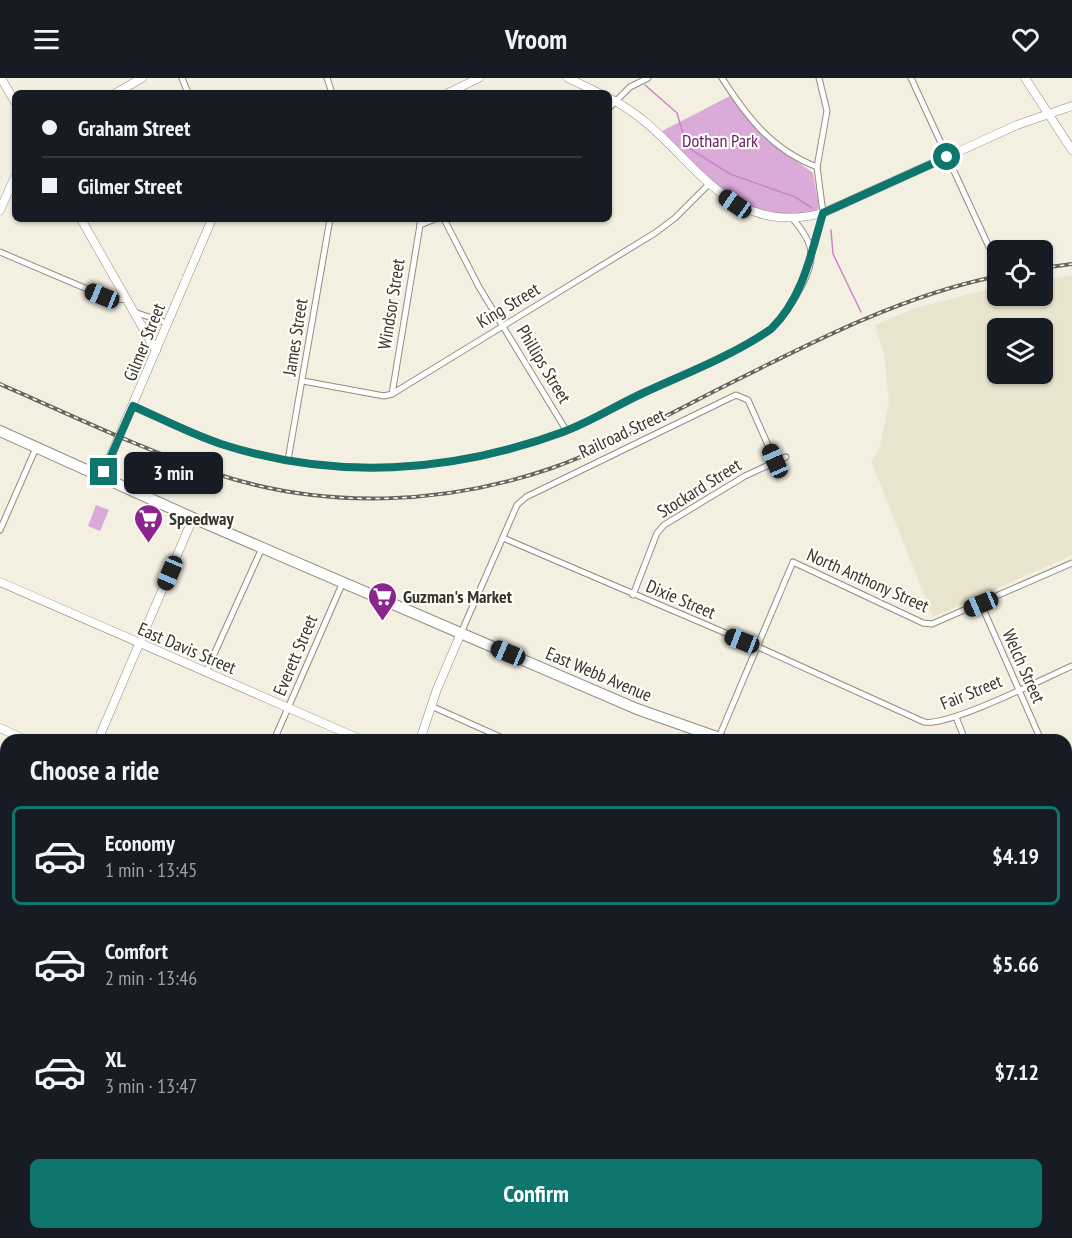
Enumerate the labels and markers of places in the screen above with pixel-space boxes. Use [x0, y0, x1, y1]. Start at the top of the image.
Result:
supermarket icon: Speedway [132, 502, 164, 544]
place label: Speedway [169, 507, 235, 530]
supermarket icon: Guzman's Market [366, 580, 398, 622]
place label: Guzman's Market [403, 585, 513, 608]

